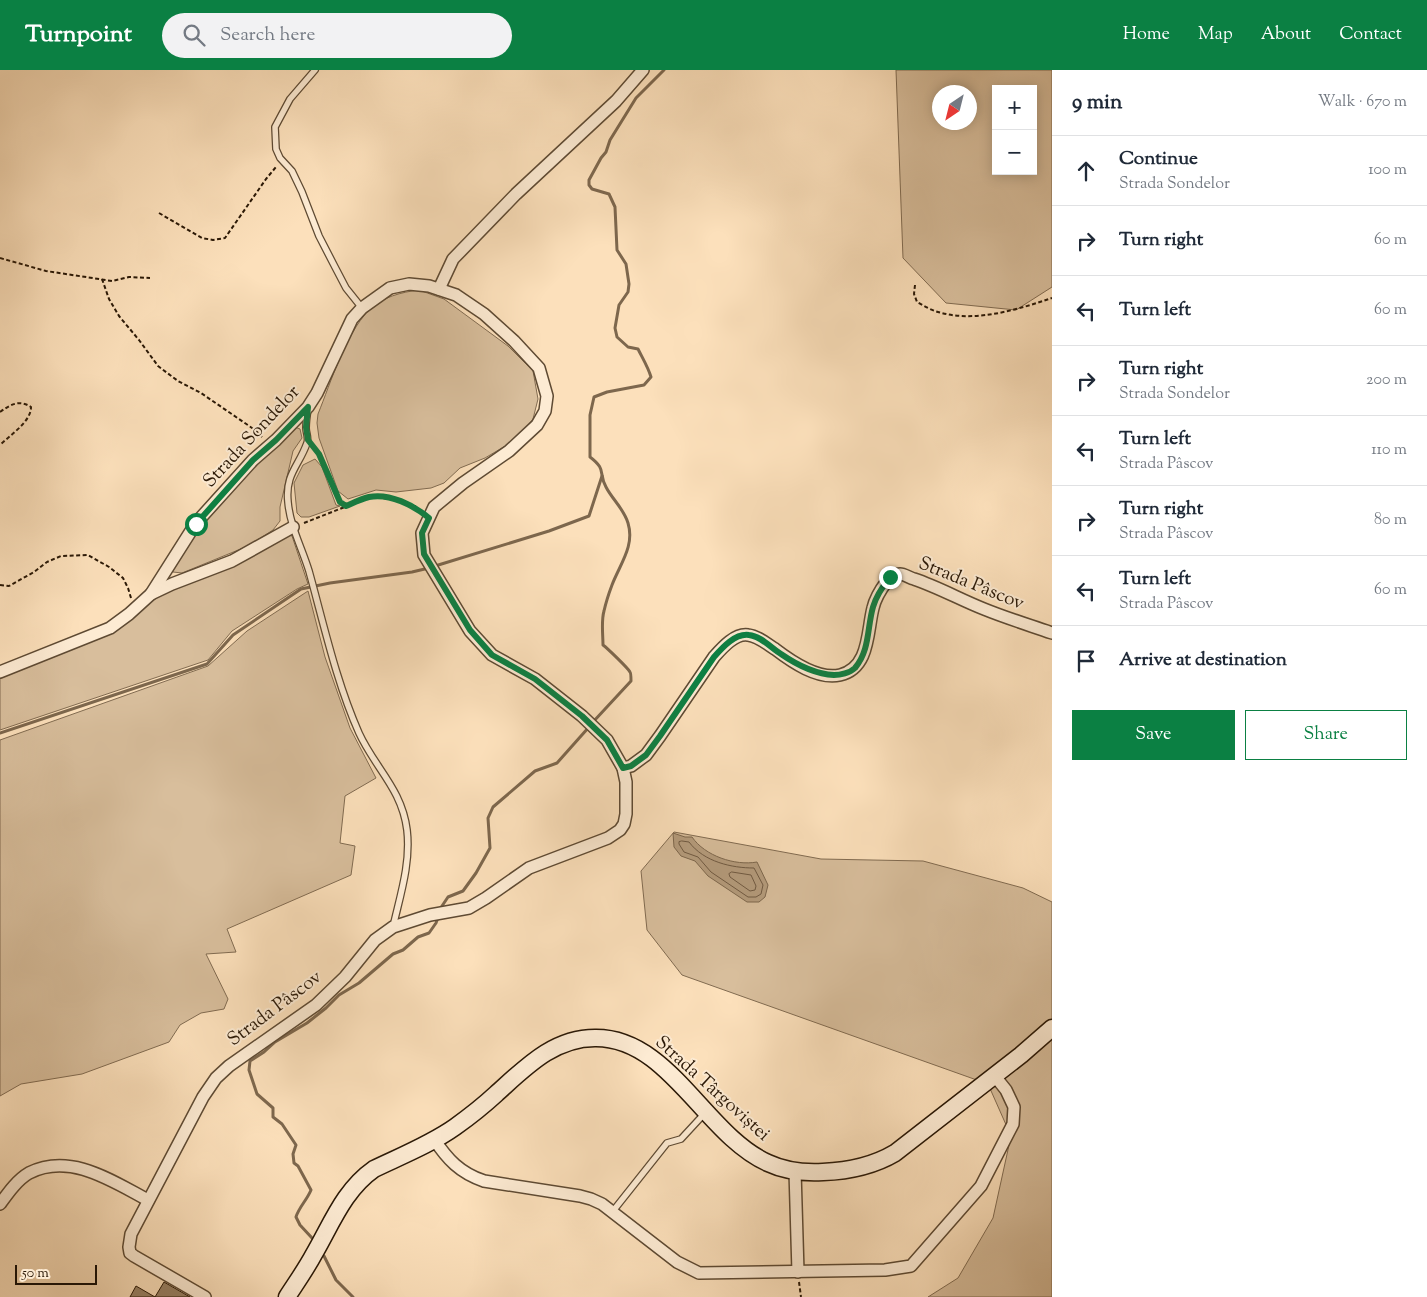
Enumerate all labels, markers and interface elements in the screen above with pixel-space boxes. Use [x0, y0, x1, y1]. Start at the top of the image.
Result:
search box [162, 13, 512, 58]
text: Turnpoint [25, 18, 132, 52]
icon: search [180, 21, 208, 49]
text: Search here [220, 22, 315, 49]
text: Home [1123, 22, 1170, 48]
text: Map [1198, 22, 1233, 48]
text: About [1261, 22, 1311, 48]
text: Contact [1339, 22, 1402, 48]
north arrow [932, 85, 977, 130]
map controls [992, 85, 1037, 175]
button: + [992, 85, 1037, 130]
text: 9 min [1072, 88, 1122, 118]
text: Walk · 670 m [1318, 91, 1407, 114]
button: − [992, 130, 1037, 175]
text: Continue [1119, 146, 1198, 173]
icon: ahead [1072, 157, 1100, 185]
text: 100 m [1368, 159, 1407, 182]
text: Strada Sondelor [1119, 173, 1230, 196]
icon: right [1072, 227, 1100, 255]
text: Turn right [1119, 227, 1203, 254]
text: 60 m [1374, 229, 1407, 252]
icon: left [1072, 297, 1100, 325]
text: Turn left [1119, 297, 1191, 324]
text: 60 m [1374, 299, 1407, 322]
text: Turn right [1119, 356, 1203, 383]
icon: right [1072, 367, 1100, 395]
text: 200 m [1366, 369, 1407, 392]
street label: Strada Sondelor [197, 380, 307, 494]
text: Strada Sondelor [1119, 383, 1230, 406]
text: Turn left [1119, 426, 1191, 453]
icon: left [1072, 437, 1100, 465]
text: 110 m [1371, 439, 1407, 462]
text: Strada Pâscov [1119, 453, 1213, 476]
text: Turn right [1119, 496, 1203, 523]
icon: right [1072, 507, 1100, 535]
text: 80 m [1374, 509, 1407, 532]
route start [185, 513, 208, 536]
text: Strada Pâscov [1119, 523, 1213, 546]
street label: Strada Pâscov [914, 550, 1028, 618]
route end [879, 566, 902, 589]
text: Turn left [1119, 566, 1191, 593]
icon: left [1072, 577, 1100, 605]
text: 60 m [1374, 579, 1407, 602]
text: Strada Pâscov [1119, 593, 1213, 616]
icon: arrive [1072, 647, 1100, 675]
text: Arrive at destination [1119, 647, 1287, 674]
button: Save [1072, 710, 1235, 760]
button: Share [1245, 710, 1407, 760]
street label: Strada Pâscov [222, 964, 328, 1053]
street label: Strada Târgoviștei [648, 1030, 776, 1148]
scale bar [15, 1262, 98, 1285]
text: 50 m [22, 1264, 49, 1284]

